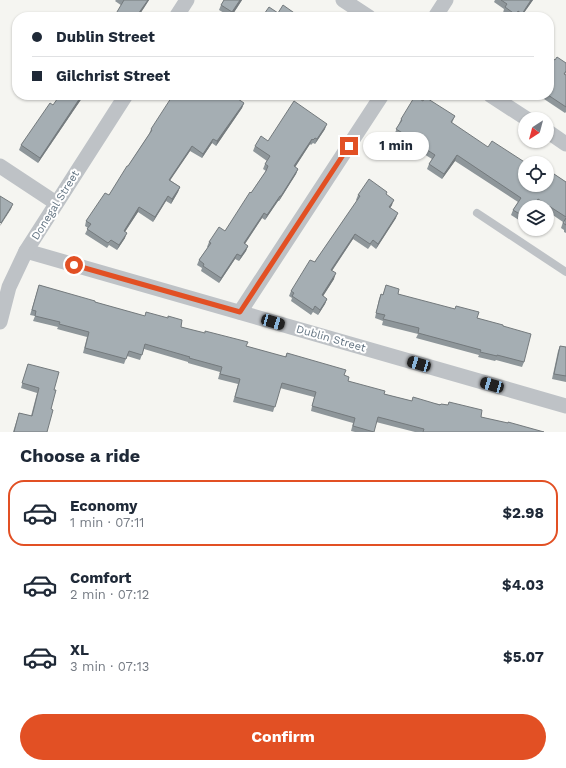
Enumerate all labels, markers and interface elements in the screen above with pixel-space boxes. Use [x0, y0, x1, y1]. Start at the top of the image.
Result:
text: Dublin Street [56, 28, 155, 46]
text: Gilchrist Street [56, 67, 170, 85]
north arrow [518, 112, 554, 148]
map controls [518, 112, 554, 236]
callout: 1 min [363, 132, 429, 160]
route end [340, 137, 358, 155]
text: 1 min [379, 138, 413, 153]
button: locate [518, 156, 554, 192]
street label: Donegal Street [29, 168, 82, 242]
button: layers [518, 200, 554, 236]
route start [65, 256, 83, 274]
car [260, 313, 286, 331]
street label: Dublin Street [295, 322, 367, 355]
car [406, 355, 432, 373]
car [479, 376, 505, 394]
text: Choose a ride [20, 445, 140, 466]
icon: car [22, 495, 58, 531]
text: Economy [70, 497, 137, 515]
text: $2.98 [502, 504, 544, 522]
text: 1 min · 07:11 [70, 515, 144, 530]
icon: car [22, 567, 58, 603]
text: Comfort [70, 569, 131, 587]
text: $4.03 [502, 576, 544, 594]
text: 2 min · 07:12 [70, 587, 149, 602]
icon: car [22, 639, 58, 675]
text: XL [70, 641, 89, 659]
text: $5.07 [503, 648, 544, 666]
text: 3 min · 07:13 [70, 659, 149, 674]
button: Confirm [20, 714, 546, 760]

